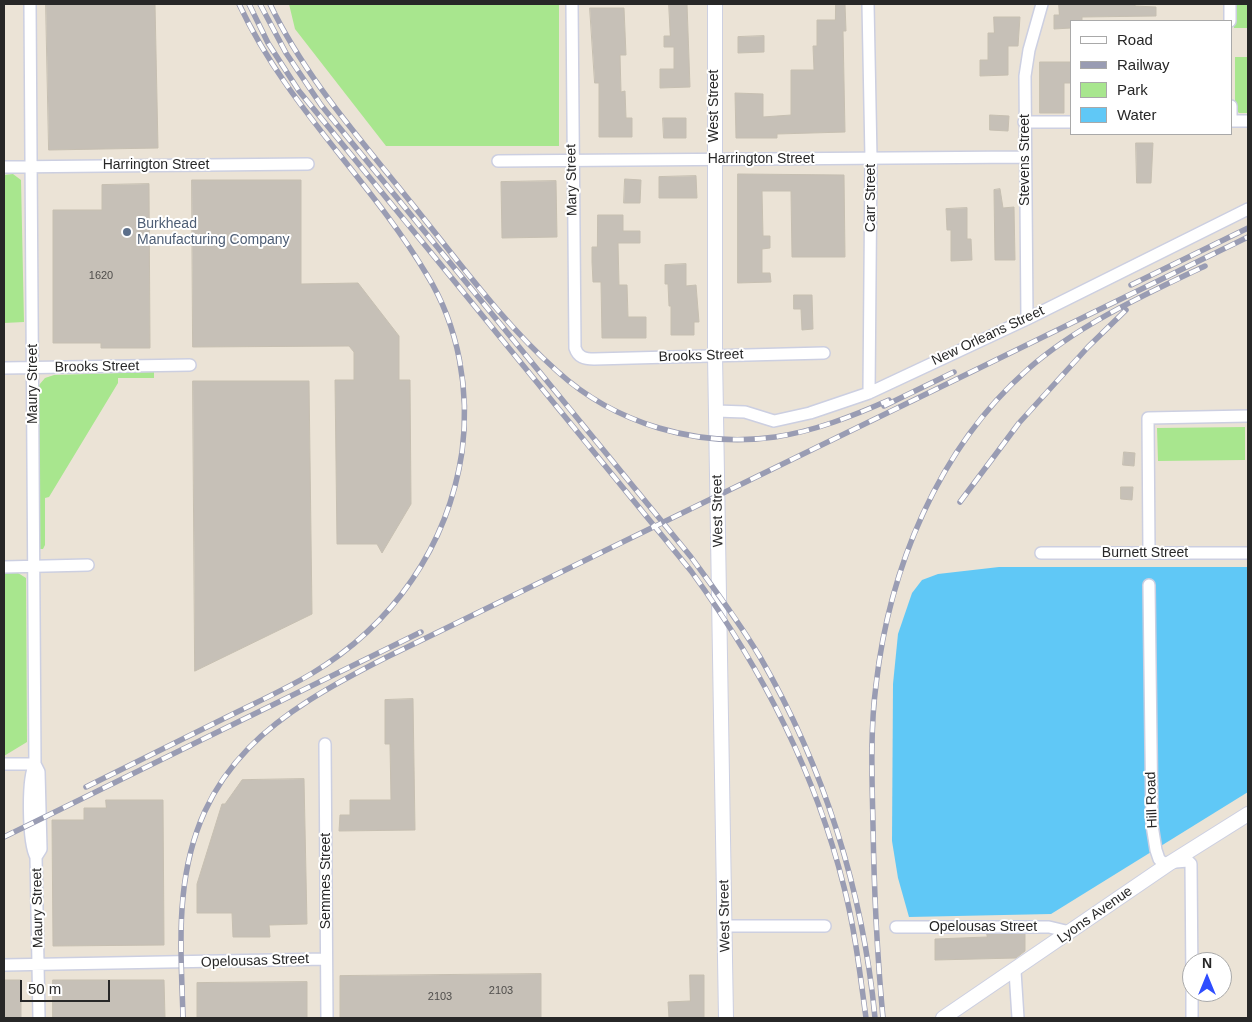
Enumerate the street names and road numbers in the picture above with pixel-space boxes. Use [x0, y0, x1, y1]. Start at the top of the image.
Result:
street label: West Street [706, 70, 722, 142]
street label: Stevens Street [1017, 114, 1033, 206]
street label: Mary Street [563, 144, 581, 216]
street label: Harrington Street [708, 151, 814, 167]
street label: Harrington Street [103, 157, 209, 173]
street label: Carr Street [863, 164, 879, 232]
street label: New Orleans Street [929, 303, 1047, 369]
street label: Maury Street [25, 344, 41, 424]
street label: Brooks Street [658, 346, 744, 366]
street label: Brooks Street [54, 358, 140, 376]
street label: West Street [709, 474, 727, 548]
street label: Burnett Street [1102, 545, 1188, 561]
street label: Hill Road [1143, 771, 1161, 829]
street label: Semmes Street [318, 833, 334, 929]
street label: Maury Street [29, 868, 47, 948]
street label: West Street [716, 879, 734, 953]
street label: Lyons Avenue [1054, 883, 1136, 947]
street label: Opelousas Street [929, 919, 1037, 935]
street label: Opelousas Street [201, 951, 309, 971]

